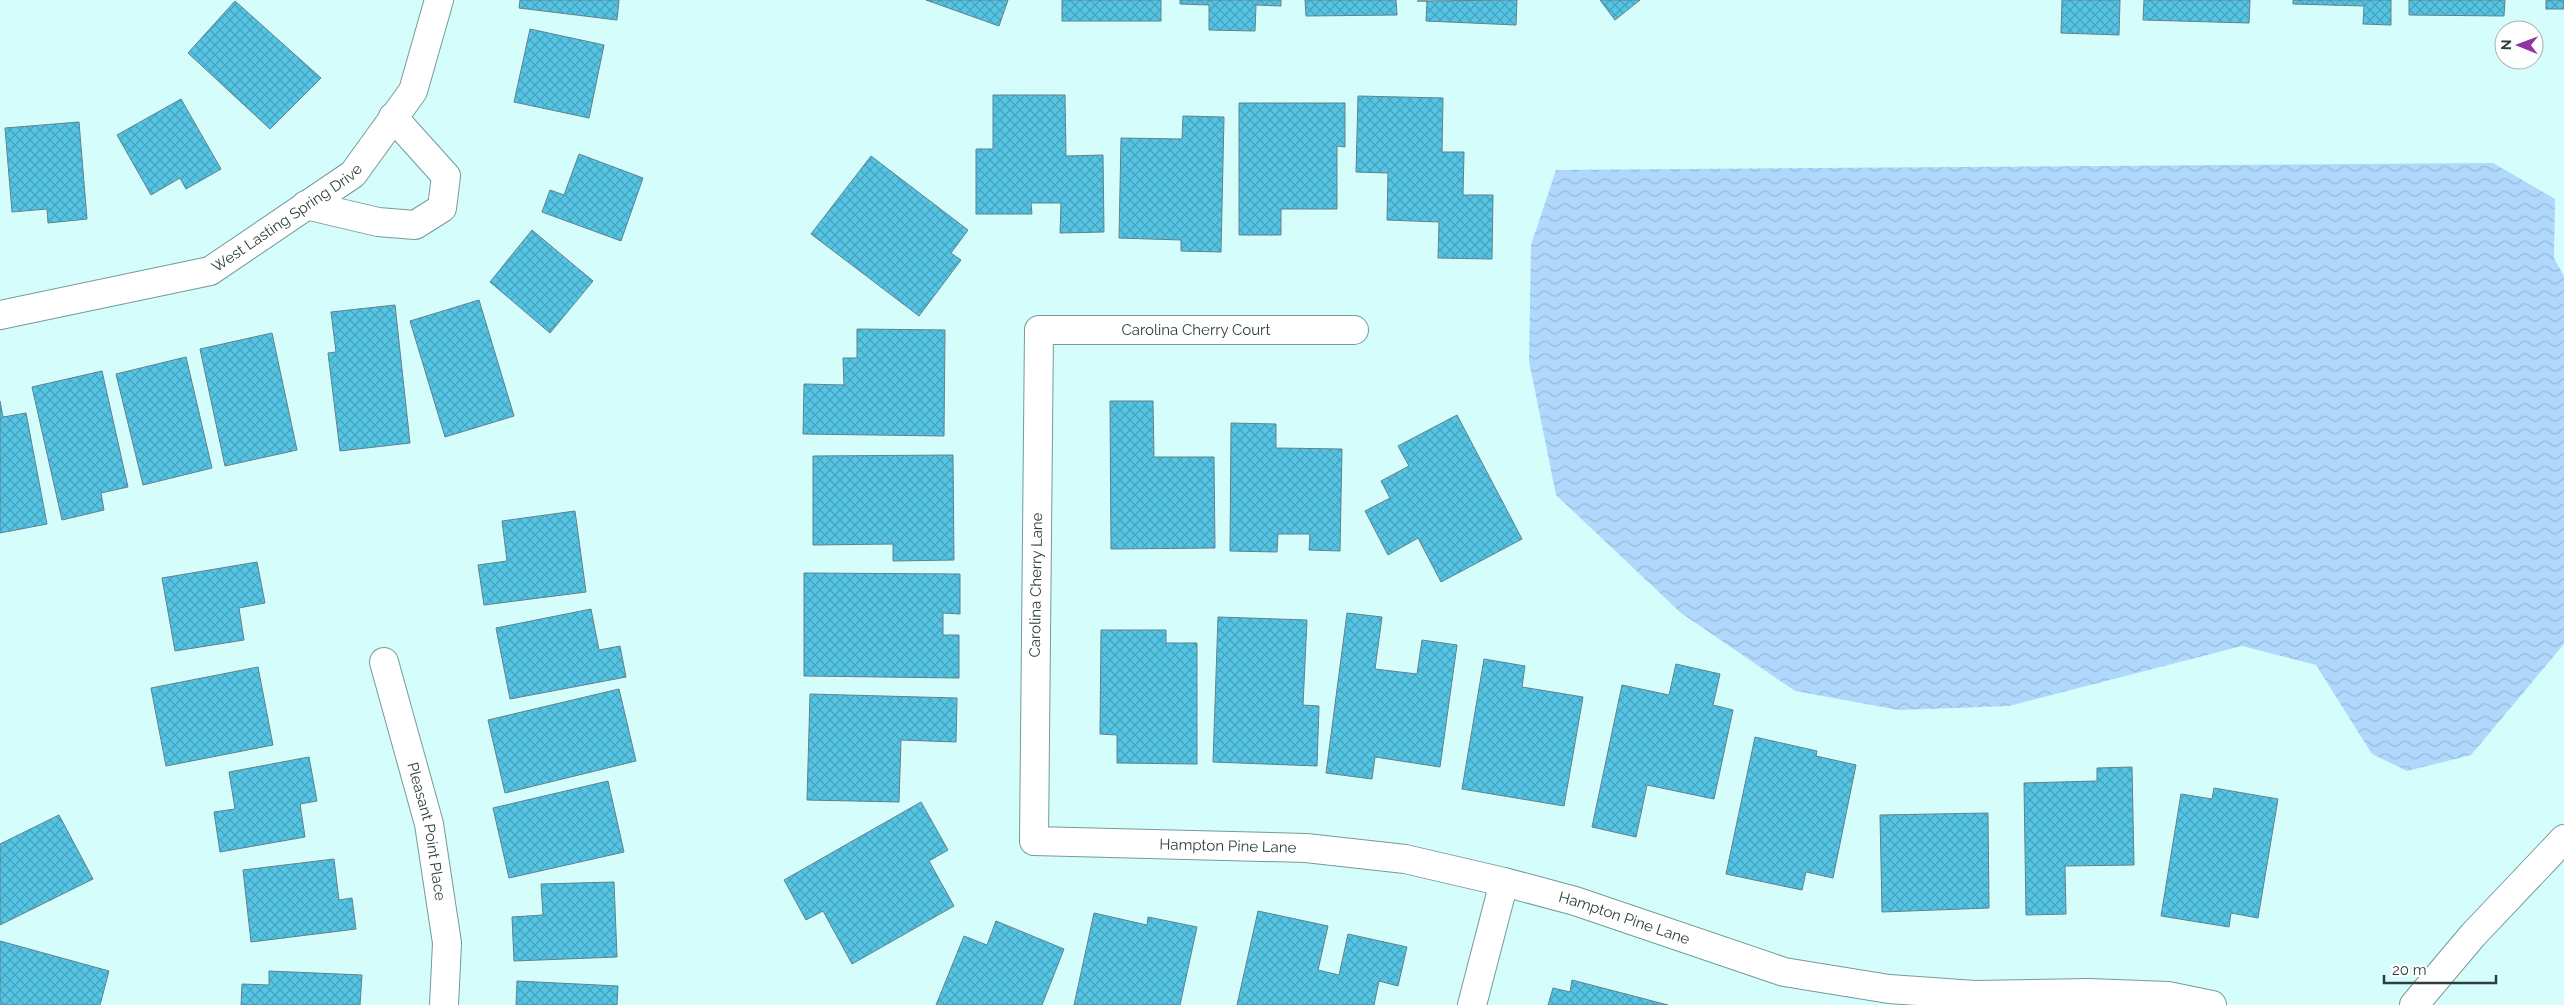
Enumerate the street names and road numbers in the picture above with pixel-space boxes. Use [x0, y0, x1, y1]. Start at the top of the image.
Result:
street label: West Lasting Spring Drive [208, 161, 366, 276]
street label: Carolina Cherry Court [1122, 321, 1270, 339]
street label: Carolina Cherry Lane [1026, 512, 1046, 658]
street label: Pleasant Point Place [403, 760, 449, 902]
street label: Hampton Pine Lane [1159, 835, 1297, 857]
street label: Hampton Pine Lane [1557, 888, 1692, 948]

